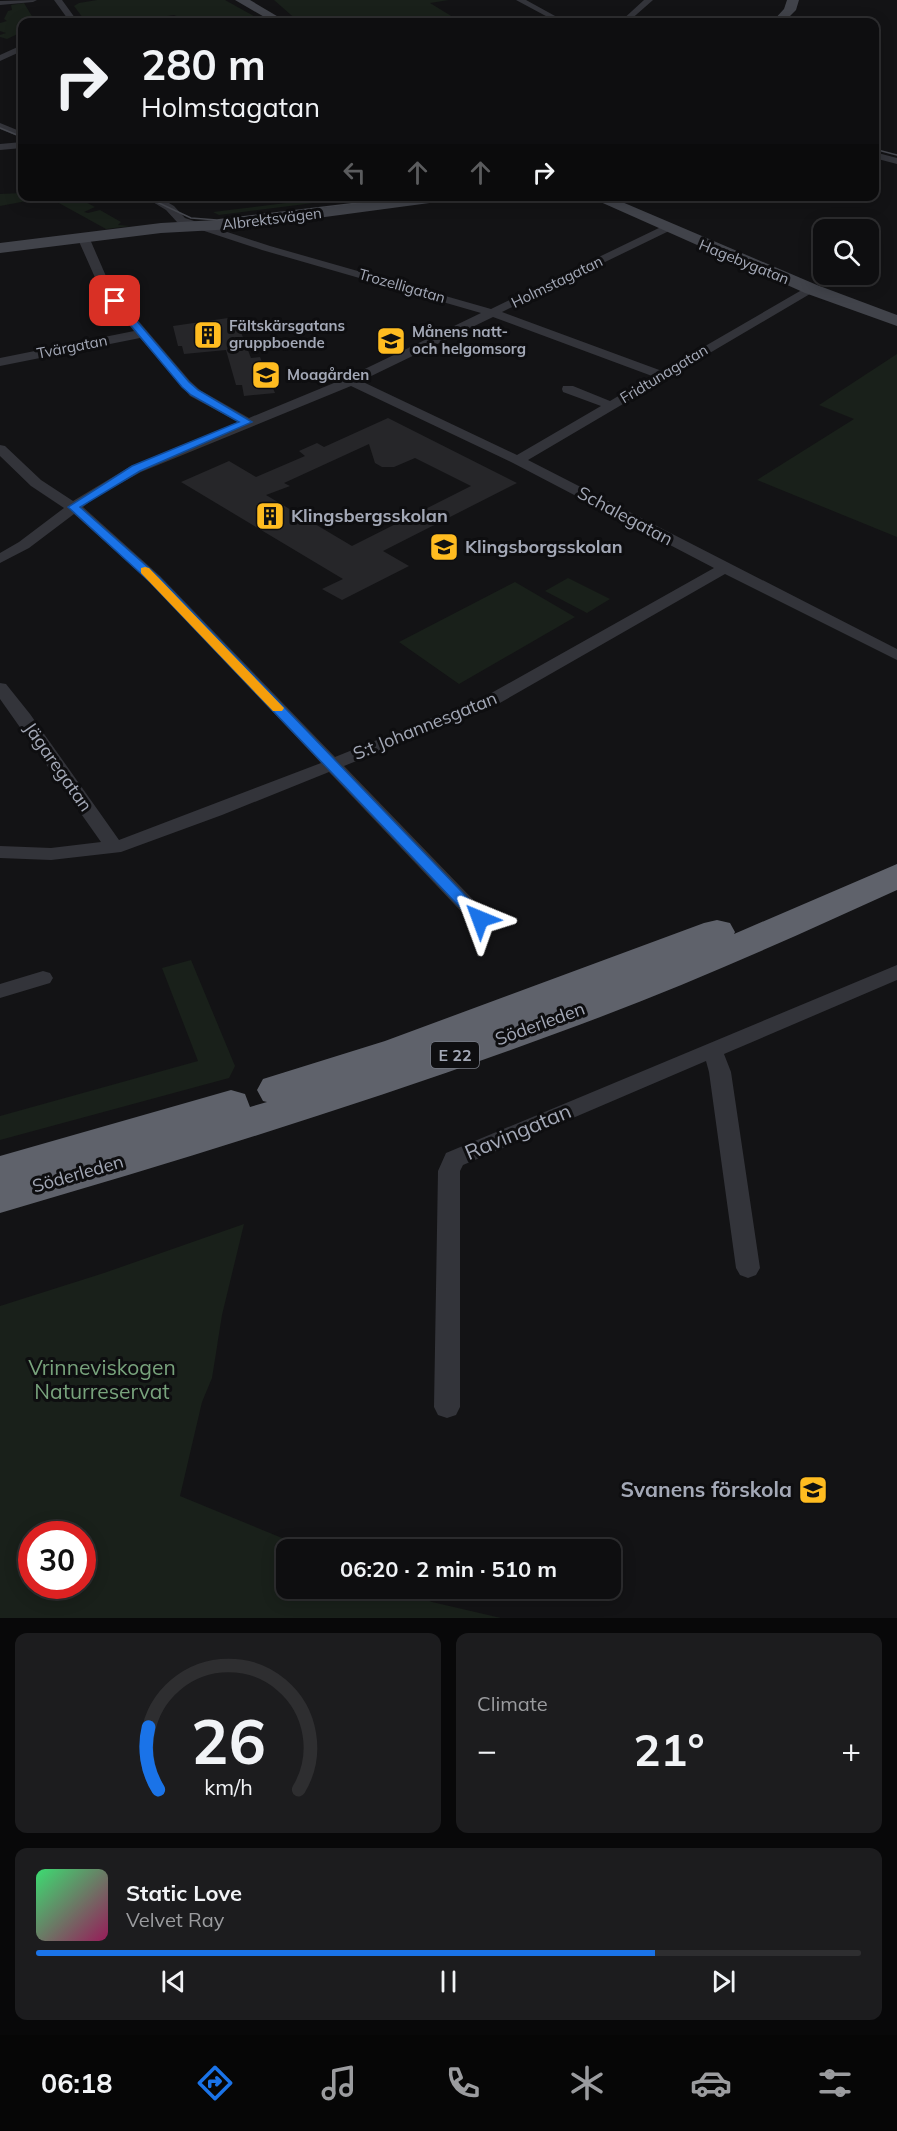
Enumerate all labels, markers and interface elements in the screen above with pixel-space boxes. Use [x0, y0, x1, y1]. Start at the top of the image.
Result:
text: 280 m [141, 38, 266, 91]
icon: right [42, 42, 120, 120]
text: Holmstagatan [141, 90, 320, 124]
icon: left [338, 156, 371, 189]
icon: ahead [401, 156, 434, 189]
icon: ahead [464, 156, 497, 189]
icon: right [527, 156, 560, 189]
street label: Albrektsvägen [221, 203, 323, 234]
map controls [813, 219, 879, 285]
button: search [813, 219, 879, 285]
street label: Hagebygatan [696, 235, 792, 288]
street label: Holmstagatan [508, 251, 606, 312]
street label: Trozelligatan [357, 264, 448, 307]
pin [89, 275, 140, 326]
icon: arrive [98, 284, 131, 317]
place label: Fältskärsgatans gruppboende [229, 316, 345, 352]
building icon: Fältskärsgatans gruppboende [192, 319, 224, 351]
place label: Månens natt- och helgomsorg [412, 322, 526, 358]
school or university icon: Månens natt- och helgomsorg [375, 325, 407, 357]
street label: Tvärgatan [35, 330, 109, 363]
street label: Fridtunagatan [616, 340, 711, 407]
school or university icon: Moagården [250, 359, 282, 391]
place label: Moagården [287, 365, 369, 384]
street label: Schalegatan [574, 481, 677, 550]
building icon: Klingsbergsskolan [254, 500, 286, 532]
place label: Klingsbergsskolan [291, 504, 448, 527]
school or university icon: Klingsborgsskolan [428, 531, 460, 563]
place label: Klingsborgsskolan [465, 535, 623, 558]
street label: S:t Johannesgatan [350, 686, 500, 765]
street label: Jägaregatan [19, 718, 98, 816]
position arrow [448, 887, 512, 951]
street label: Söderleden [492, 997, 588, 1050]
road number: E 22 [431, 1042, 479, 1068]
street label: Ravingatan [461, 1097, 575, 1165]
street label: Söderleden [30, 1150, 126, 1198]
park label: Vrinneviskogen Naturreservat [28, 1354, 176, 1404]
school or university icon: Svanens förskola [797, 1474, 829, 1506]
place label: Svanens förskola [620, 1476, 792, 1502]
speed limit sign: 30 [18, 1521, 96, 1599]
text: 06:20 · 2 min · 510 m [340, 1555, 557, 1583]
text: Climate [477, 1691, 548, 1716]
text: 26 [191, 1701, 265, 1780]
text: 21° [633, 1721, 705, 1777]
text: − [477, 1729, 497, 1770]
text: + [841, 1729, 861, 1770]
text: km/h [204, 1773, 252, 1800]
text: Static Love [126, 1879, 242, 1907]
text: Velvet Ray [126, 1907, 224, 1932]
icon: previous [157, 1965, 190, 1998]
icon: pause [432, 1965, 465, 1998]
icon: next [707, 1965, 740, 1998]
icon: directions [194, 2062, 236, 2104]
icon: music [318, 2062, 360, 2104]
icon: phone [442, 2062, 484, 2104]
icon: climate [566, 2062, 608, 2104]
icon: car [690, 2062, 732, 2104]
icon: filters [814, 2062, 856, 2104]
text: 06:18 [41, 2066, 112, 2100]

